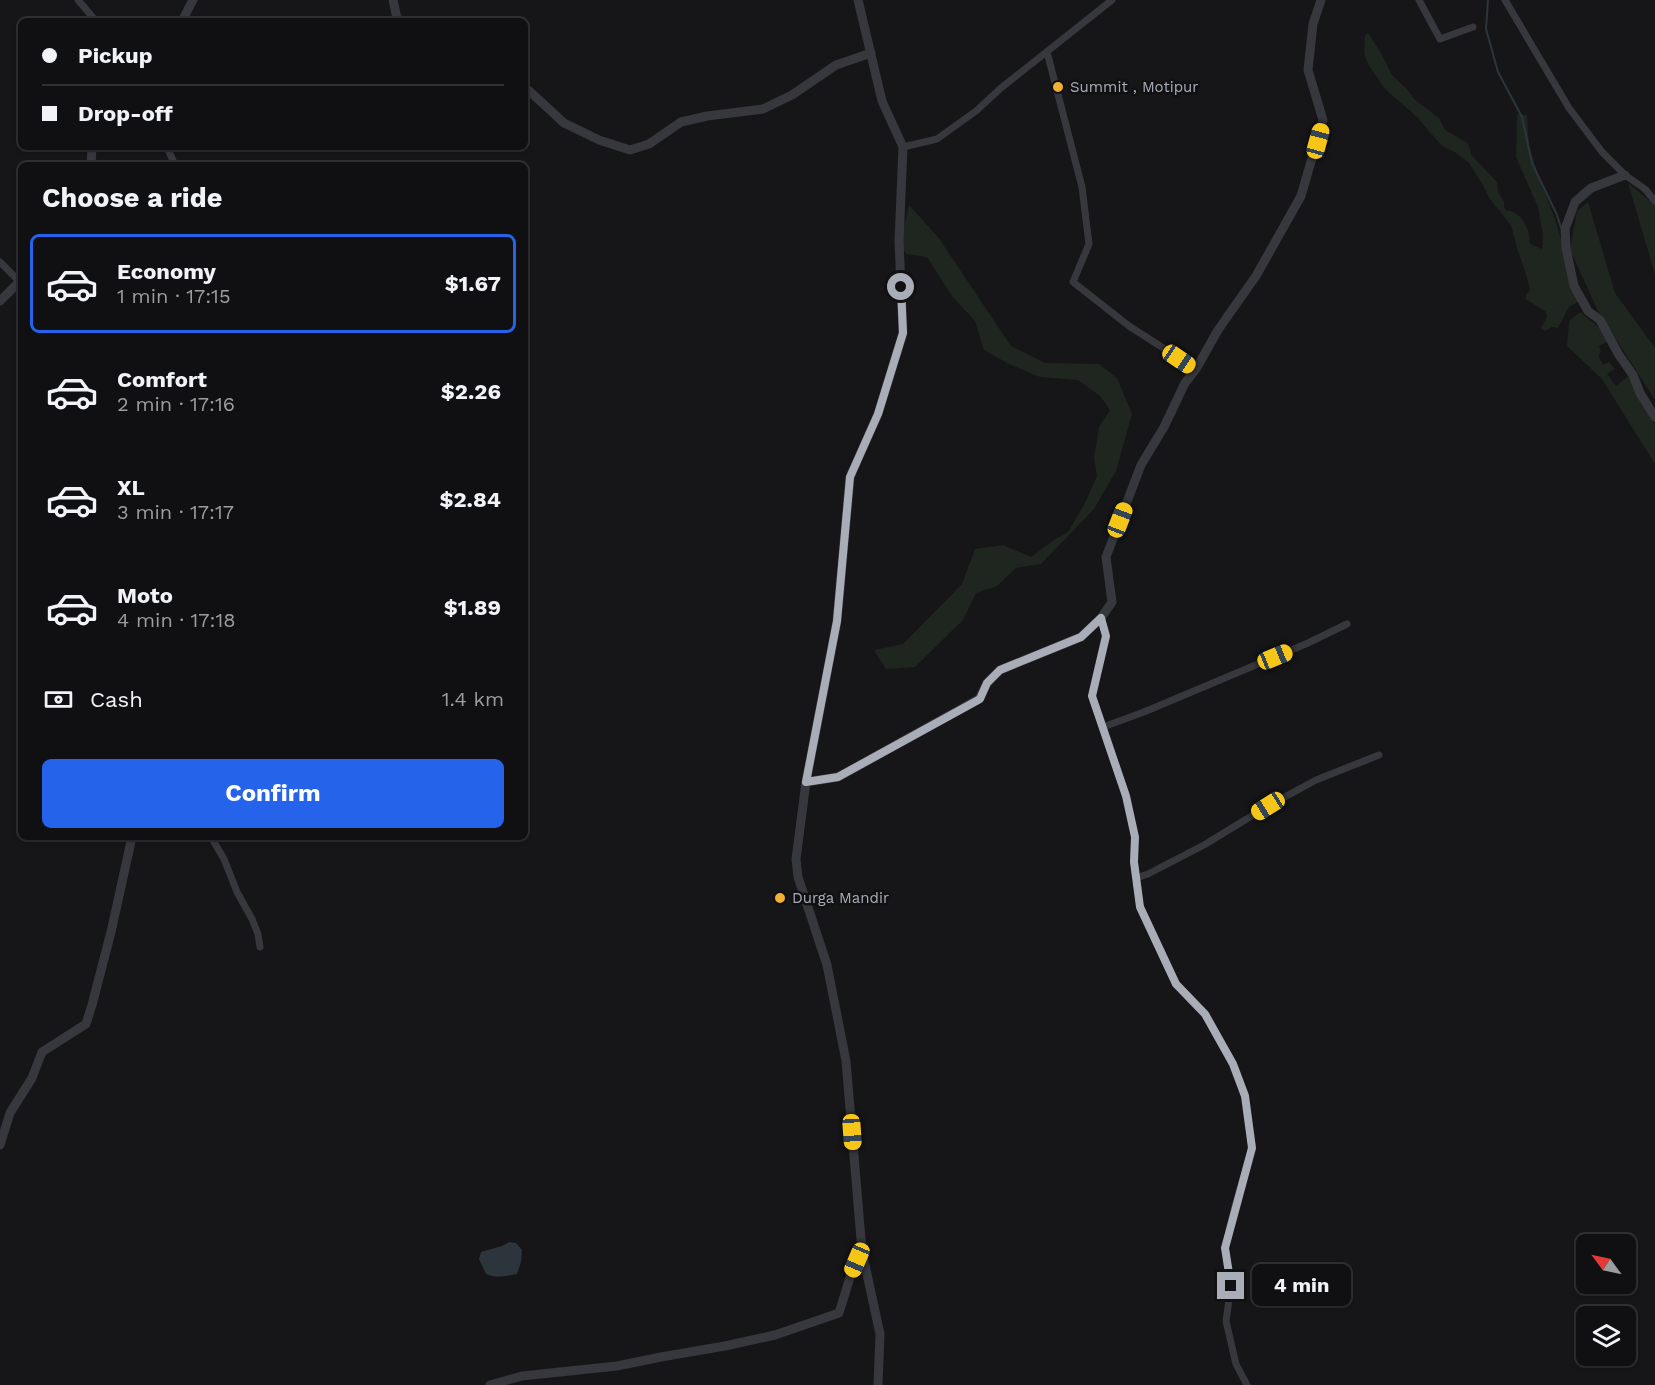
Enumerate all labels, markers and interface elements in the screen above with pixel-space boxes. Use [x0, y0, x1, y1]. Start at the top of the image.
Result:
text: Pickup [78, 43, 153, 68]
place label: Summit , Motipur [1070, 78, 1199, 96]
marker: Summit , Motipur [1051, 80, 1065, 94]
text: Drop-off [78, 101, 173, 126]
car [1305, 121, 1331, 161]
text: Choose a ride [42, 182, 222, 214]
icon: car [45, 257, 99, 311]
text: Economy [117, 259, 216, 284]
text: $1.67 [445, 271, 501, 296]
route start [887, 273, 914, 300]
text: 1 min · 17:15 [117, 284, 231, 308]
car [1159, 341, 1199, 377]
icon: car [45, 365, 99, 419]
text: Comfort [117, 367, 207, 392]
text: $2.26 [441, 379, 501, 404]
text: 2 min · 17:16 [117, 392, 235, 416]
icon: car [45, 473, 99, 527]
text: XL [117, 475, 145, 500]
text: $2.84 [439, 487, 501, 512]
text: 3 min · 17:17 [117, 500, 234, 524]
car [1105, 500, 1135, 540]
icon: car [45, 581, 99, 635]
text: Moto [117, 583, 173, 608]
text: $1.89 [444, 595, 501, 620]
text: 4 min · 17:18 [117, 608, 236, 632]
car [1255, 642, 1295, 672]
icon: cash [42, 683, 75, 716]
text: Cash [90, 687, 143, 712]
text: 1.4 km [442, 687, 504, 711]
button: Confirm [42, 759, 504, 828]
car [1248, 789, 1288, 823]
place label: Durga Mandir [792, 889, 889, 907]
marker: Durga Mandir [773, 891, 787, 905]
car [842, 1113, 862, 1151]
north arrow [1576, 1234, 1636, 1294]
map controls [1576, 1234, 1636, 1366]
car [842, 1240, 872, 1280]
callout: 4 min [1252, 1265, 1351, 1307]
route end [1217, 1272, 1244, 1299]
text: 4 min [1274, 1273, 1329, 1297]
button: layers [1576, 1306, 1636, 1366]

